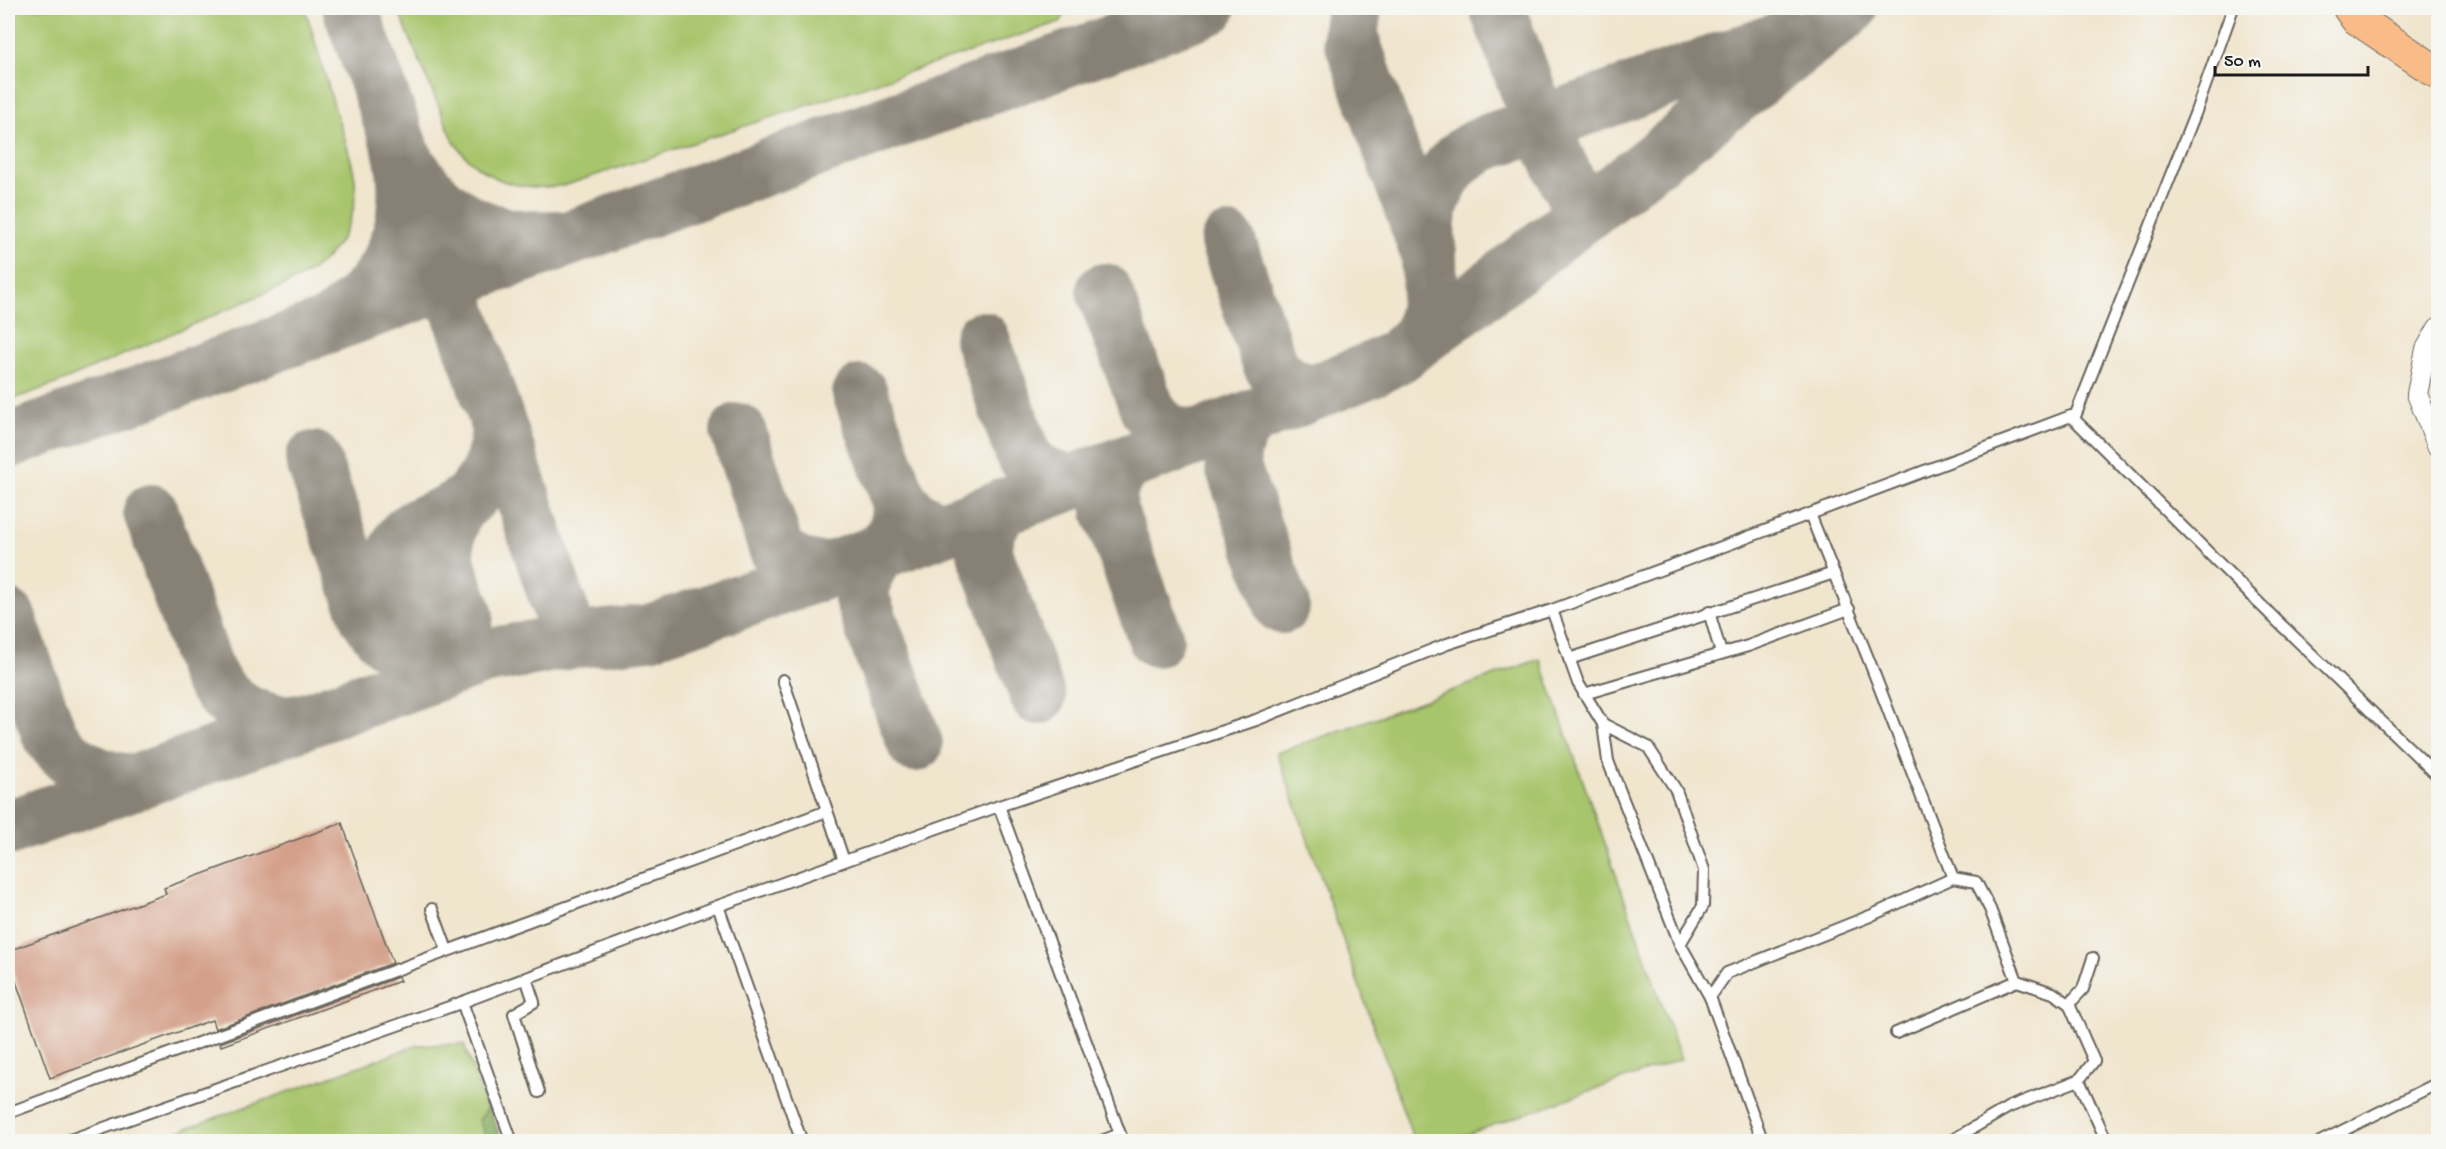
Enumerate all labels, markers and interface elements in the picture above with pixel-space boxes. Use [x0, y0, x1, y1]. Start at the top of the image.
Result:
scale bar [2215, 39, 2368, 77]
text: 50 m [2224, 52, 2261, 73]

